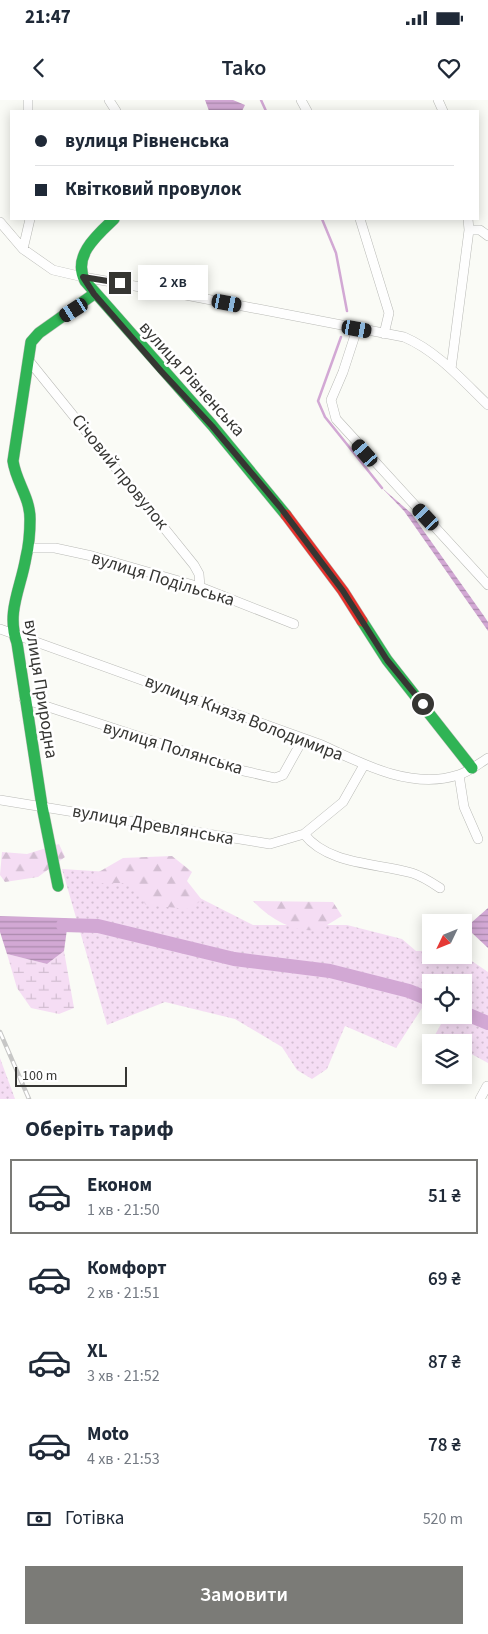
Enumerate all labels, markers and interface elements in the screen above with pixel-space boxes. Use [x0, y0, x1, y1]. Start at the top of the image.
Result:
text: 21:47 [25, 4, 71, 31]
text: Tako [222, 52, 266, 84]
icon: back [25, 54, 53, 82]
icon: heart [435, 54, 463, 82]
text: вулиця Рівненська [65, 128, 229, 155]
text: Квітковий провулок [65, 176, 241, 203]
callout: 2 хв [138, 266, 208, 300]
text: 2 хв [159, 271, 187, 293]
route end [109, 272, 131, 294]
car [210, 293, 243, 313]
car [57, 296, 90, 324]
street label: вулиця Рівненська [133, 316, 251, 442]
car [340, 319, 373, 339]
street label: Січовий провулок [66, 409, 174, 535]
car [349, 437, 380, 469]
car [410, 501, 441, 533]
street label: вулиця Подільська [88, 545, 238, 613]
street label: вулиця Природна [18, 618, 64, 760]
street label: вулиця Князя Володимира [141, 669, 347, 767]
route start [412, 693, 434, 715]
street label: вулиця Полянська [100, 715, 246, 781]
street label: вулиця Древлянська [70, 798, 236, 852]
north arrow [422, 914, 472, 964]
map controls [422, 914, 472, 1084]
button: locate [422, 974, 472, 1024]
button: layers [422, 1034, 472, 1084]
scale bar [15, 1064, 128, 1087]
text: 100 m [22, 1066, 57, 1086]
text: Оберіть тариф [25, 1113, 174, 1145]
text: Економ [87, 1172, 152, 1199]
icon: car [27, 1174, 72, 1219]
text: 51 ₴ [428, 1183, 461, 1210]
text: 1 хв · 21:50 [87, 1199, 160, 1221]
text: Комфорт [87, 1255, 167, 1282]
icon: car [27, 1257, 72, 1302]
text: 69 ₴ [428, 1266, 461, 1293]
text: 2 хв · 21:51 [87, 1282, 160, 1304]
text: XL [87, 1338, 108, 1365]
icon: car [27, 1340, 72, 1385]
text: 87 ₴ [428, 1349, 461, 1376]
text: 3 хв · 21:52 [87, 1365, 160, 1387]
text: Moto [87, 1421, 129, 1448]
icon: car [27, 1423, 72, 1468]
text: 78 ₴ [428, 1432, 461, 1459]
text: 4 хв · 21:53 [87, 1448, 160, 1470]
icon: cash [25, 1505, 53, 1533]
text: Готівка [65, 1505, 124, 1532]
text: 520 m [423, 1508, 463, 1530]
button: Замовити [25, 1566, 463, 1624]

